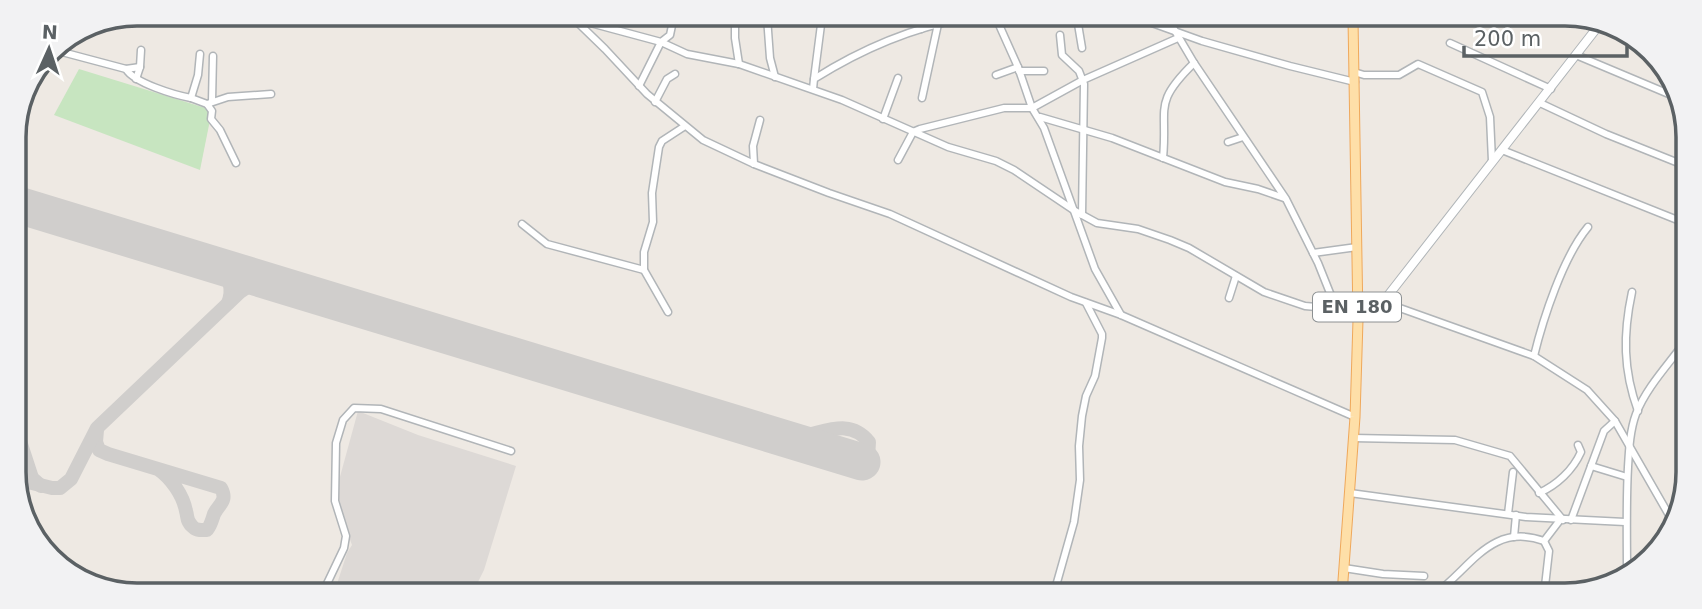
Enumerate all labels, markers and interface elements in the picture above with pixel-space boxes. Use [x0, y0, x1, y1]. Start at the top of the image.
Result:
north arrow [14, 14, 84, 84]
scale bar [1464, 14, 1627, 58]
text: N [41, 21, 58, 43]
text: 200 m [1474, 27, 1541, 51]
road number: EN 180 [1313, 292, 1401, 321]

